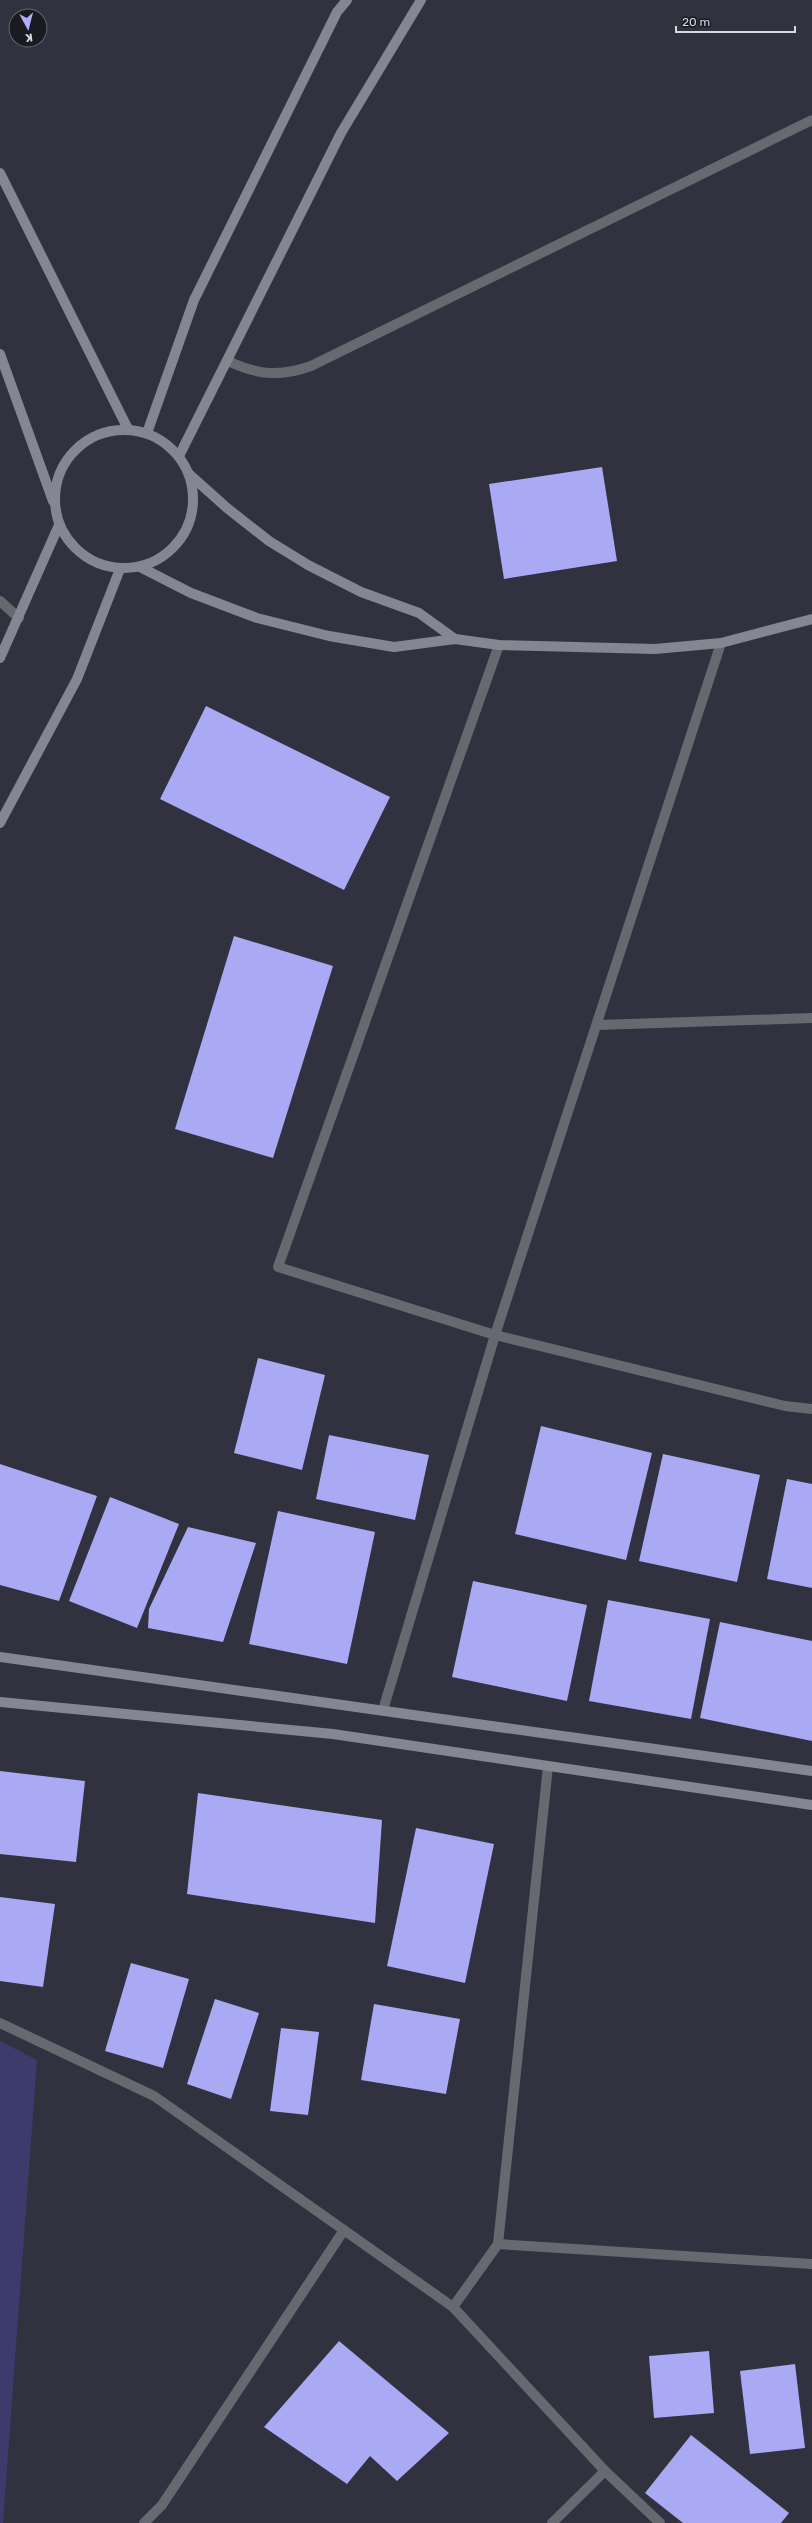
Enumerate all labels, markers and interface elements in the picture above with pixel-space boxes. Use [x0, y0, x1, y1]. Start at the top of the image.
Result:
north arrow [8, 8, 48, 48]
scale bar [676, 8, 795, 34]
text: 20 m [682, 15, 710, 29]
text: K [24, 31, 34, 44]

